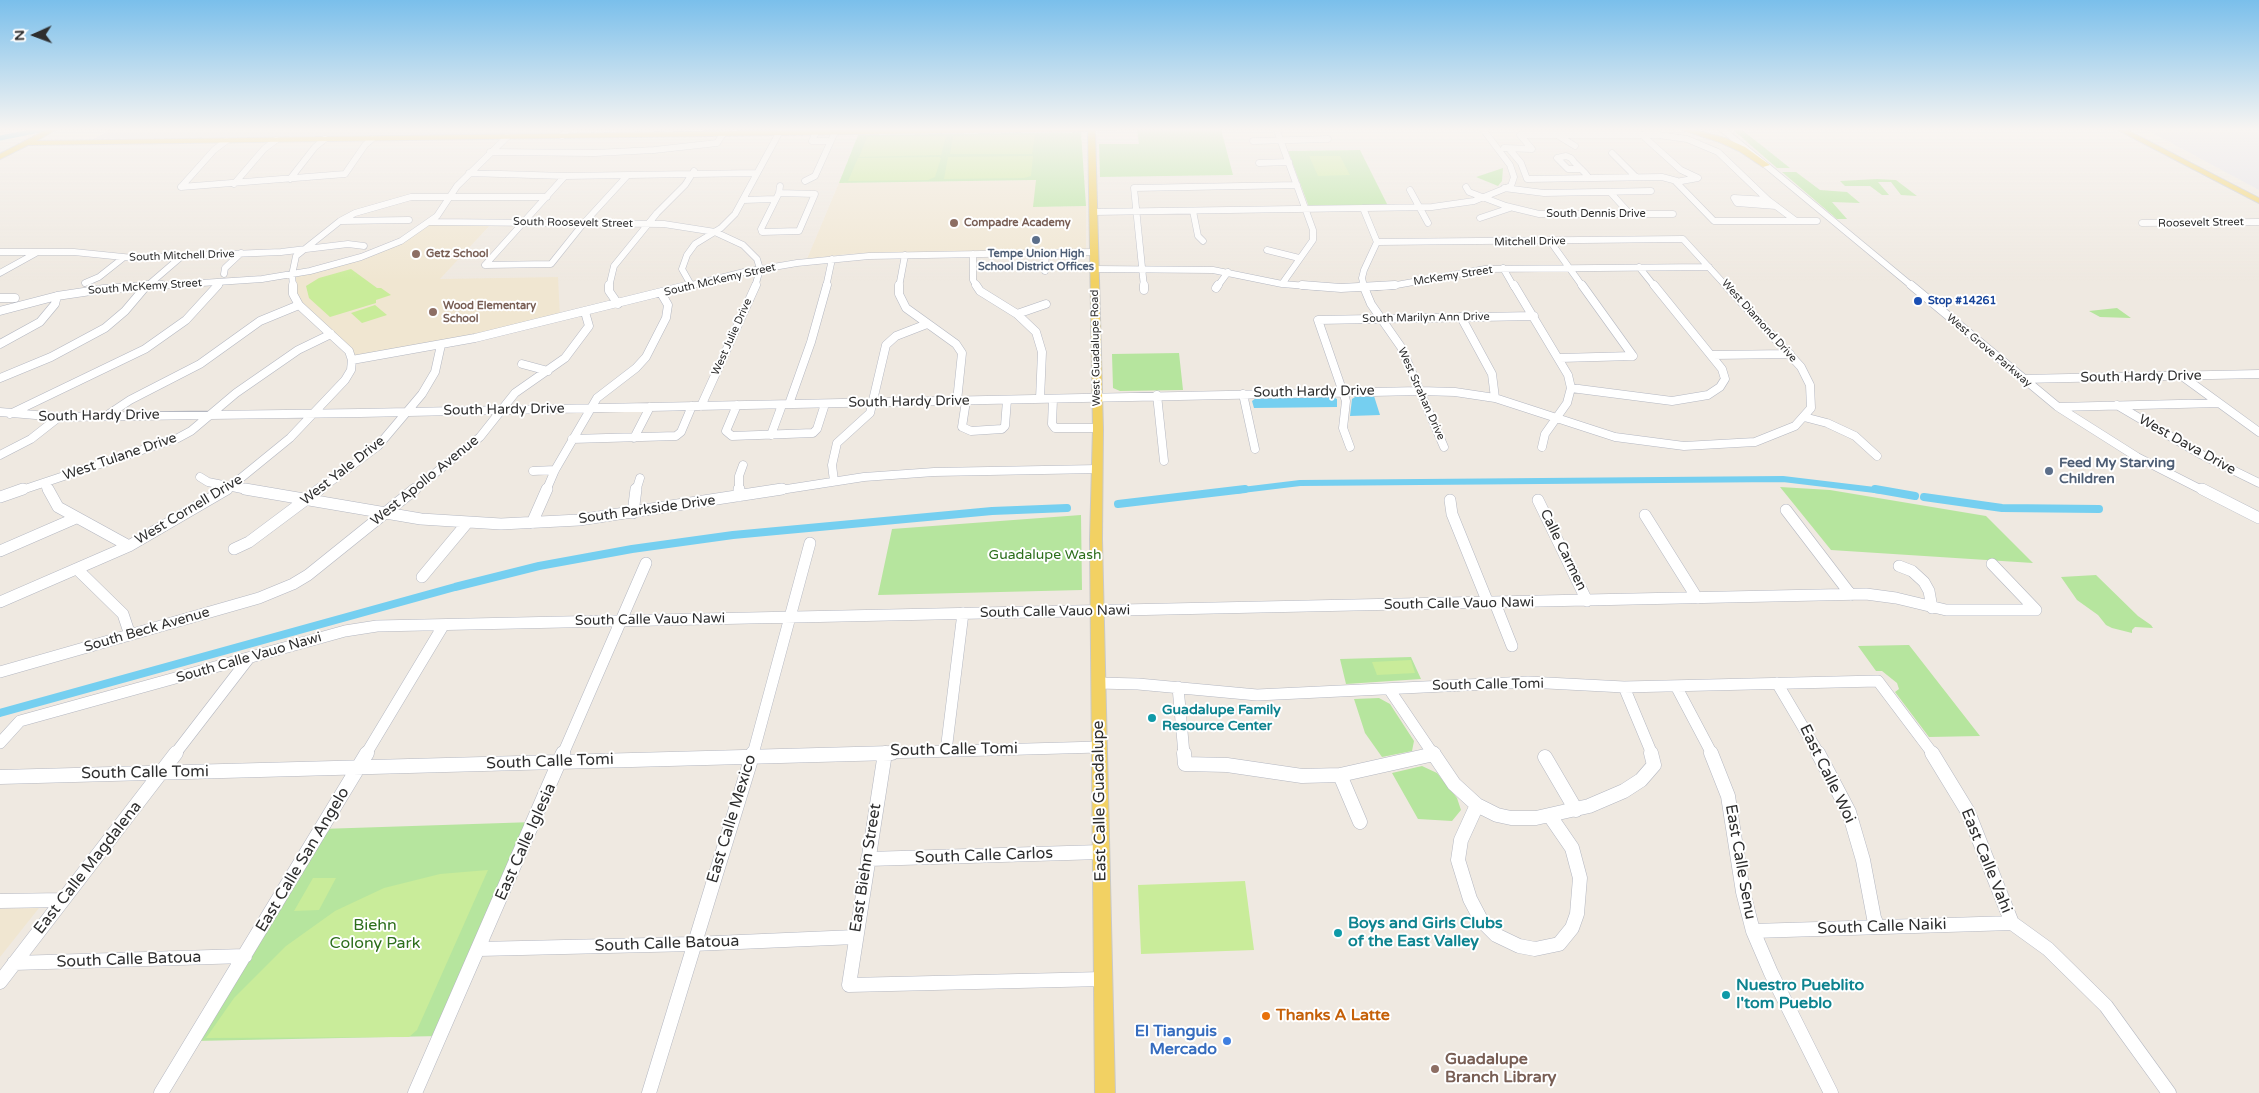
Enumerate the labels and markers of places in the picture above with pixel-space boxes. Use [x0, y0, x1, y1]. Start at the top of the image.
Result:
place label: Compadre Academy [964, 216, 1071, 230]
marker: Compadre Academy [948, 217, 960, 229]
marker: Tempe Union High School District Offices [1030, 234, 1042, 246]
place label: Getz School [426, 247, 489, 261]
place label: Tempe Union High School District Offices [978, 247, 1094, 273]
marker: Getz School [410, 248, 422, 260]
place label: Stop #14261 [1928, 294, 1996, 308]
marker: Stop #14261 [1912, 295, 1924, 307]
place label: Wood Elementary School [443, 299, 536, 325]
marker: Wood Elementary School [427, 306, 439, 318]
place label: Feed My Starving Children [2059, 455, 2175, 488]
marker: Feed My Starving Children [2043, 465, 2055, 477]
place label: Guadalupe Family Resource Center [1162, 702, 1281, 734]
marker: Guadalupe Family Resource Center [1146, 712, 1158, 724]
place label: Boys and Girls Clubs of the East Valley [1348, 914, 1503, 952]
marker: Boys and Girls Clubs of the East Valley [1332, 927, 1344, 939]
place label: Nuestro Pueblito I'tom Pueblo [1736, 976, 1864, 1014]
marker: Nuestro Pueblito I'tom Pueblo [1720, 989, 1732, 1001]
place label: Thanks A Latte [1276, 1006, 1390, 1026]
marker: Thanks A Latte [1260, 1010, 1272, 1022]
place label: El Tianguis Mercado [1135, 1022, 1217, 1060]
marker: El Tianguis Mercado [1221, 1035, 1233, 1047]
place label: Guadalupe Branch Library [1445, 1050, 1556, 1088]
marker: Guadalupe Branch Library [1429, 1063, 1441, 1075]

